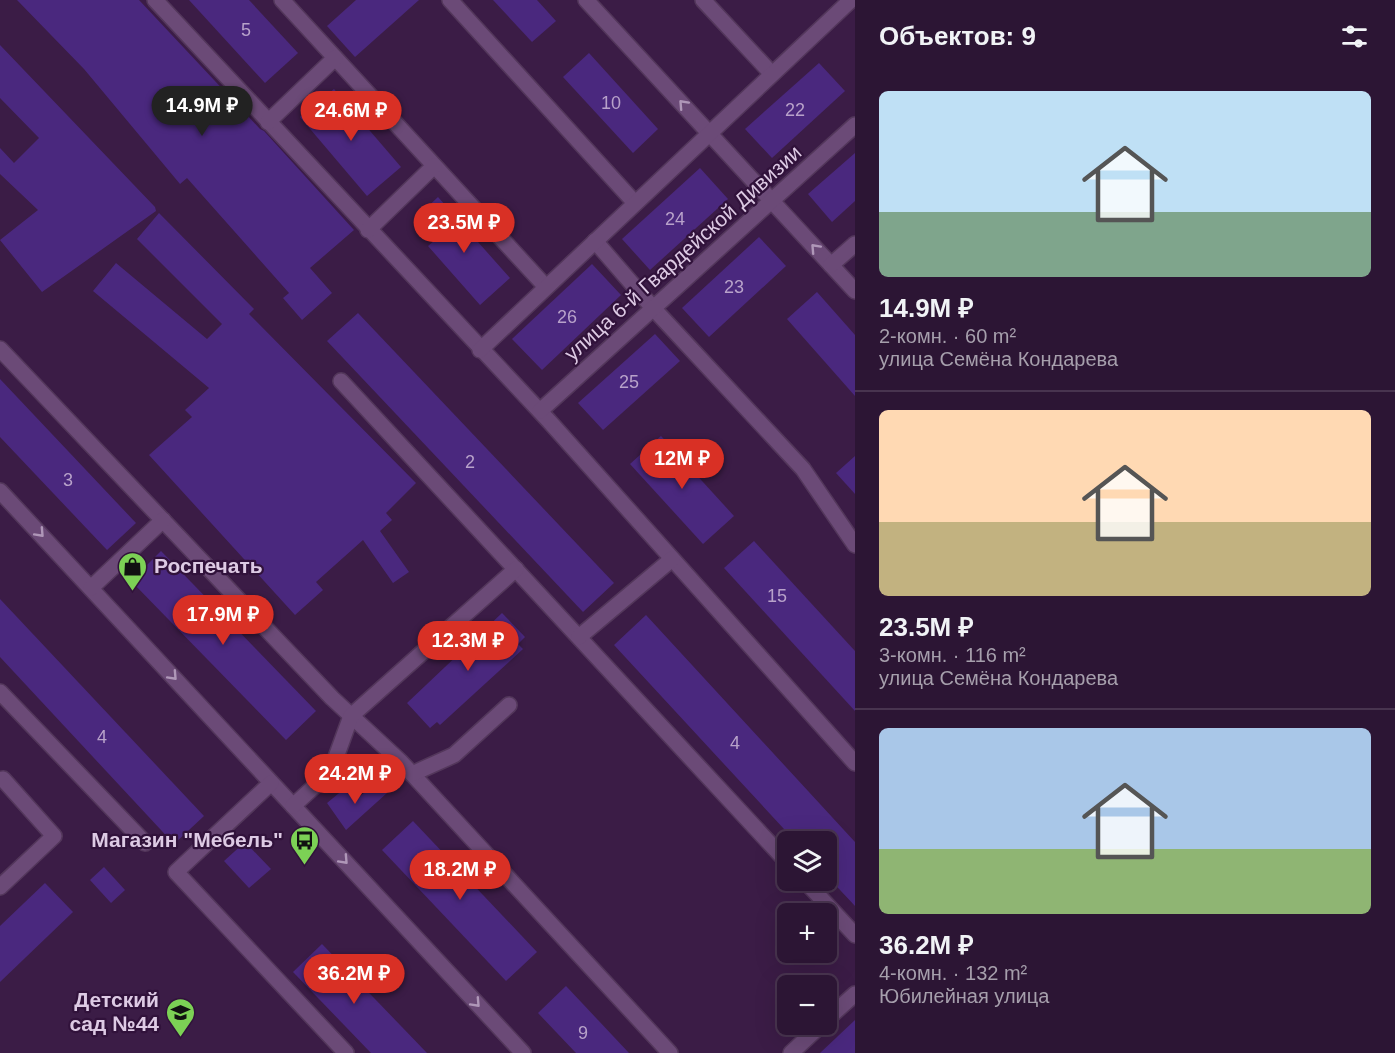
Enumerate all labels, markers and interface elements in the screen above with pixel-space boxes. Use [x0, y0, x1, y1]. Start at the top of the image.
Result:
house number: 5 [241, 20, 251, 40]
icon: filters [1338, 20, 1371, 53]
text: Объектов: 9 [879, 21, 1036, 51]
pin: 14.9M ₽ [147, 86, 257, 137]
pin: 24.6M ₽ [296, 91, 406, 142]
house number: 10 [601, 93, 621, 113]
text: 14.9M ₽ [166, 94, 238, 116]
text: 24.6M ₽ [315, 99, 387, 121]
house number: 22 [785, 100, 805, 120]
one-way arrow [679, 101, 690, 111]
icon: home [1071, 130, 1179, 238]
street label: улица 6-й Гвардейской Дивизии [560, 140, 806, 365]
pin: 23.5M ₽ [409, 203, 519, 254]
house number: 24 [665, 209, 685, 229]
text: 23.5M ₽ [428, 211, 500, 233]
one-way arrow [811, 244, 822, 254]
house number: 23 [724, 277, 744, 297]
text: 14.9M ₽ [879, 293, 974, 323]
house number: 26 [557, 307, 577, 327]
text: 2-комн. · 60 m² [879, 325, 1016, 347]
text: улица Семёна Кондарева [879, 348, 1118, 370]
house number: 25 [619, 372, 639, 392]
pin: 12M ₽ [640, 439, 724, 490]
text: 12M ₽ [654, 447, 710, 469]
icon: home [1071, 449, 1179, 557]
house number: 2 [465, 452, 475, 472]
house number: 3 [63, 470, 73, 490]
one-way arrow [33, 527, 44, 537]
shop icon: Роспечать [117, 550, 149, 592]
place label: Роспечать [154, 554, 263, 577]
house number: 15 [767, 586, 787, 606]
pin: 17.9M ₽ [168, 595, 278, 646]
text: 17.9M ₽ [187, 603, 259, 625]
text: 23.5M ₽ [879, 612, 974, 642]
pin: 12.3M ₽ [413, 621, 523, 672]
text: 12.3M ₽ [432, 629, 504, 651]
text: 3-комн. · 116 m² [879, 644, 1026, 666]
text: улица Семёна Кондарева [879, 667, 1118, 689]
one-way arrow [165, 669, 176, 680]
house number: 4 [97, 727, 107, 747]
house number: 4 [730, 733, 740, 753]
pin: 24.2M ₽ [300, 754, 410, 805]
text: 24.2M ₽ [319, 762, 391, 784]
icon: home [1071, 767, 1179, 875]
bus stop icon: Магазин "Мебель" [288, 824, 320, 866]
place label: Магазин "Мебель" [91, 828, 283, 851]
map controls [777, 831, 837, 1035]
button: layers [777, 831, 837, 891]
pin: 18.2M ₽ [405, 850, 515, 901]
one-way arrow [336, 853, 347, 864]
text: 18.2M ₽ [424, 858, 496, 880]
button: + [777, 903, 837, 963]
text: 36.2M ₽ [879, 930, 974, 960]
pin: 36.2M ₽ [299, 954, 409, 1005]
text: 36.2M ₽ [318, 962, 390, 984]
text: 4-комн. · 132 m² [879, 962, 1027, 984]
button: − [777, 975, 837, 1035]
text: Юбилейная улица [879, 985, 1049, 1007]
place label: Детский сад №44 [69, 988, 159, 1035]
school or university icon: Детский сад №44 [164, 996, 196, 1038]
one-way arrow [469, 996, 480, 1007]
house number: 9 [578, 1023, 588, 1043]

